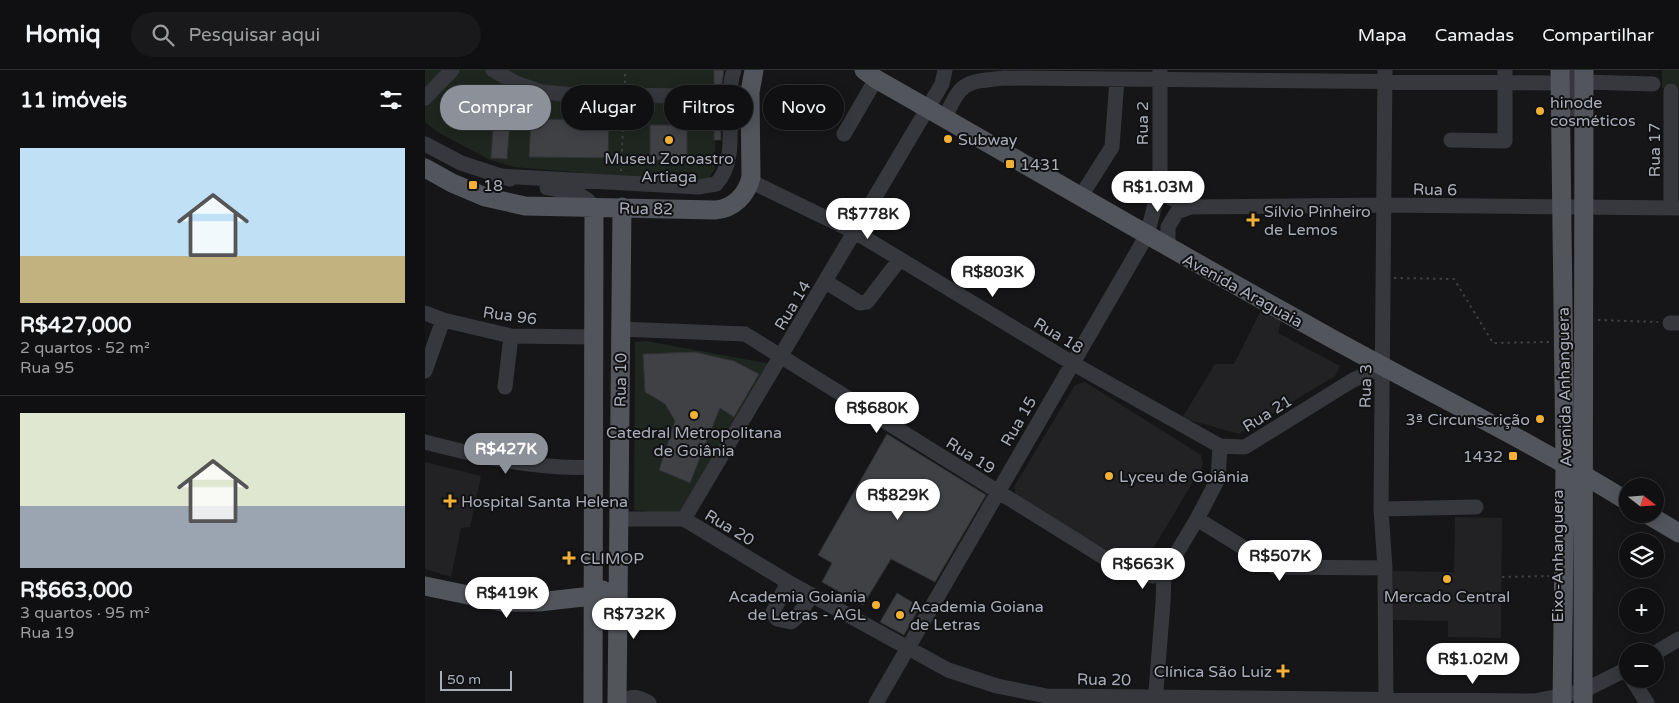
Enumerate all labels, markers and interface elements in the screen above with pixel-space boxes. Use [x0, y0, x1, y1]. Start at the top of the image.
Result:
search box [131, 12, 481, 57]
text: Homiq [25, 20, 101, 49]
icon: search [149, 21, 177, 49]
text: Pesquisar aqui [189, 24, 320, 46]
text: Mapa [1358, 24, 1407, 46]
text: Camadas [1435, 24, 1514, 46]
text: Compartilhar [1542, 24, 1654, 46]
chip: Comprar [440, 85, 551, 130]
chip: Alugar [561, 85, 654, 130]
chip: Filtros [664, 85, 753, 130]
chip: Novo [763, 85, 844, 130]
icon: filters [377, 86, 405, 114]
text: 11 imóveis [20, 88, 127, 113]
place label: hinode cosméticos [1550, 93, 1636, 131]
street label: Rua 2 [1133, 101, 1153, 145]
marker: hinode cosméticos [1534, 105, 1546, 117]
street label: Rua 17 [1645, 123, 1665, 177]
place label: Subway [958, 130, 1018, 150]
marker: Subway [942, 133, 954, 145]
marker: Museu Zoroastro Artiaga [663, 134, 675, 146]
place label: Museu Zoroastro Artiaga [604, 149, 734, 187]
place label: 1431 [1020, 155, 1060, 175]
marker: 1431 [1004, 158, 1016, 170]
pin: R$1.03M [1112, 170, 1204, 213]
place label: 18 [483, 176, 503, 196]
text: R$1.03M [1122, 177, 1194, 197]
marker: 18 [467, 179, 479, 191]
icon: home [168, 180, 258, 270]
street label: Rua 6 [1413, 180, 1457, 200]
pin: R$778K [827, 198, 909, 240]
street label: Rua 82 [619, 199, 673, 219]
place label: Sílvio Pinheiro de Lemos [1264, 202, 1371, 240]
text: R$778K [837, 204, 899, 224]
marker: Sílvio Pinheiro de Lemos [1246, 213, 1260, 227]
street label: Avenida Araguaia [1179, 250, 1306, 332]
pin: R$803K [952, 256, 1034, 298]
text: R$803K [962, 262, 1024, 282]
street label: Rua 14 [770, 277, 815, 334]
street label: Rua 96 [482, 302, 538, 330]
street label: Avenida Anhanguera [1554, 307, 1576, 467]
text: R$427,000 [20, 313, 131, 338]
street label: Rua 18 [1030, 313, 1087, 358]
text: 2 quartos · 52 m² [20, 338, 150, 358]
street label: Rua 10 [611, 353, 631, 407]
text: Rua 95 [20, 358, 74, 378]
street label: Rua 3 [1356, 364, 1376, 408]
street label: Rua 21 [1239, 391, 1296, 437]
pin: R$680K [836, 392, 918, 434]
street label: Rua 15 [997, 393, 1041, 450]
text: R$680K [846, 398, 908, 418]
marker: Catedral Metropolitana de Goiânia [688, 409, 700, 421]
place label: 3ª Circunscrição [1405, 410, 1530, 430]
marker: 3ª Circunscrição [1534, 413, 1546, 425]
place label: Catedral Metropolitana de Goiânia [606, 423, 782, 461]
pin: R$427K [465, 432, 547, 475]
street label: Rua 19 [942, 433, 999, 479]
text: R$427K [475, 439, 537, 459]
icon: home [168, 446, 258, 536]
place label: 1432 [1463, 447, 1503, 467]
marker: 1432 [1507, 450, 1519, 462]
place label: Lyceu de Goiânia [1119, 467, 1249, 487]
marker: Lyceu de Goiânia [1103, 470, 1115, 482]
pin: R$829K [857, 478, 939, 521]
north arrow [1619, 478, 1664, 522]
map controls [1619, 478, 1664, 688]
text: R$829K [867, 485, 929, 505]
street label: Eixo-Anhanguera [1548, 490, 1568, 622]
place label: Hospital Santa Helena [461, 492, 628, 512]
marker: Hospital Santa Helena [443, 494, 457, 508]
street label: Rua 20 [701, 505, 758, 550]
button: layers [1619, 533, 1664, 578]
pin: R$507K [1239, 540, 1321, 582]
text: R$507K [1249, 546, 1311, 566]
pin: R$663K [1102, 548, 1184, 590]
place label: CLIMOP [580, 549, 644, 569]
marker: CLIMOP [562, 551, 576, 565]
text: R$663K [1112, 554, 1174, 574]
marker: Mercado Central [1441, 573, 1453, 585]
pin: R$419K [466, 576, 548, 619]
text: R$663,000 [20, 578, 132, 603]
text: R$419K [476, 583, 538, 603]
place label: Academia Goiania de Letras - AGL [728, 587, 866, 625]
place label: Mercado Central [1384, 587, 1510, 607]
button: + [1619, 588, 1664, 633]
place label: Academia Goiana de Letras [910, 597, 1044, 635]
pin: R$732K [593, 598, 675, 640]
marker: Academia Goiania de Letras - AGL [870, 599, 882, 611]
text: 3 quartos · 95 m² [20, 603, 150, 623]
text: R$732K [603, 604, 665, 624]
marker: Academia Goiana de Letras [894, 609, 906, 621]
text: Rua 19 [20, 623, 74, 643]
pin: R$1.02M [1427, 642, 1519, 685]
button: − [1619, 643, 1664, 688]
text: R$1.02M [1437, 649, 1509, 669]
place label: Clínica São Luiz [1154, 662, 1272, 682]
marker: Clínica São Luiz [1276, 664, 1290, 678]
scale bar [440, 668, 513, 691]
street label: Rua 20 [1077, 670, 1131, 690]
text: 50 m [447, 671, 481, 688]

